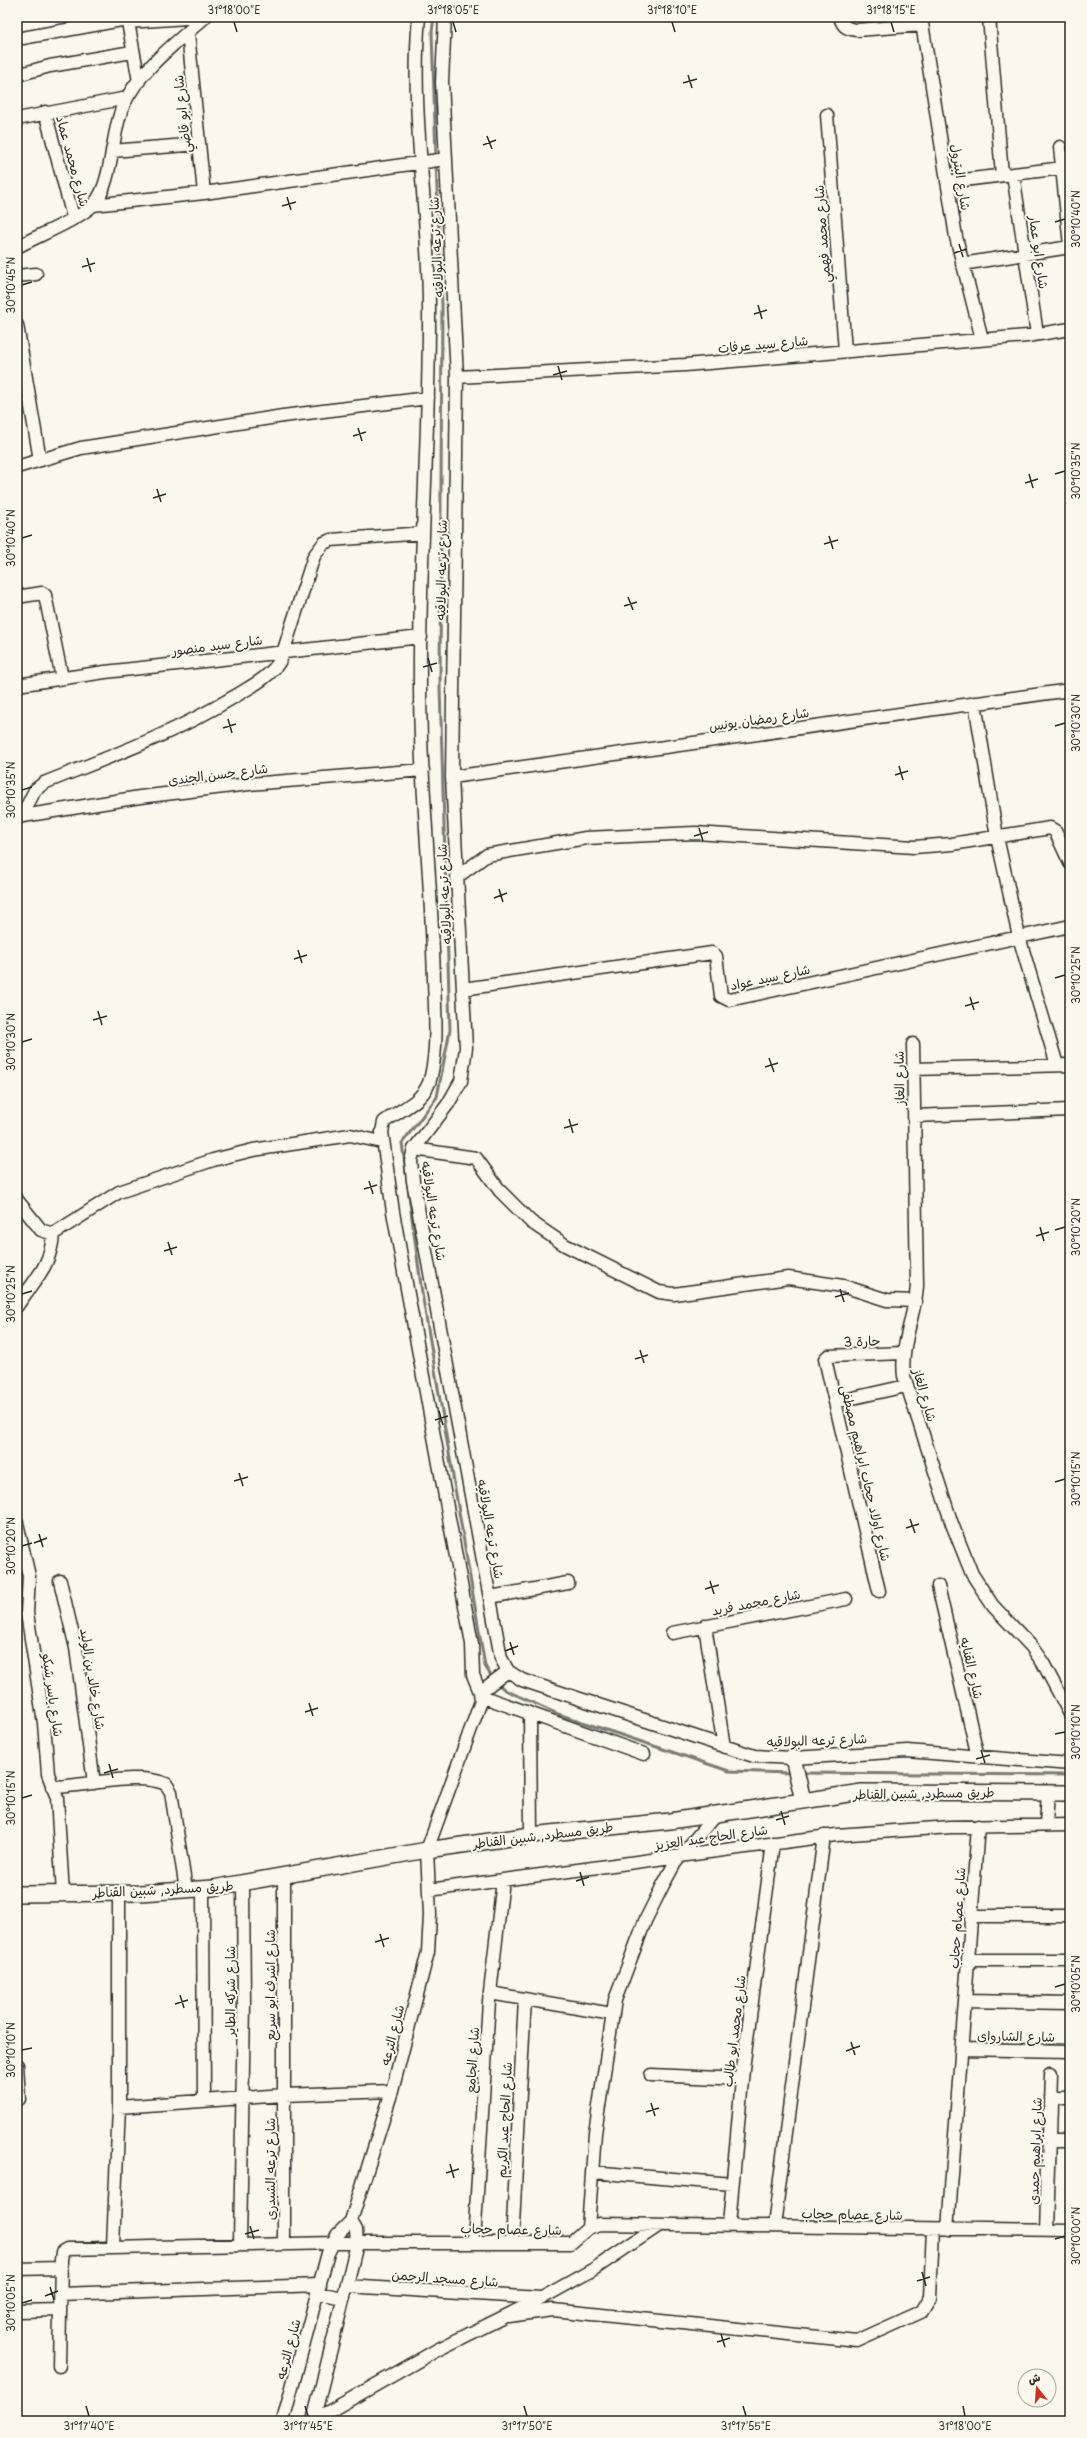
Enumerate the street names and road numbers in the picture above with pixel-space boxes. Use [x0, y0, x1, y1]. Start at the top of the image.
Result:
street label: شارع ابو قاضي [168, 74, 198, 154]
street label: شارع محمد عماد [51, 113, 95, 209]
street label: شارع البترول [946, 142, 976, 212]
street label: شارع محمد فهمي [809, 184, 837, 284]
street label: شارع ترعه البولاقيه [423, 196, 449, 298]
street label: شارع ابو عمار [1024, 213, 1054, 290]
street label: شارع سيد عرفات [717, 330, 809, 358]
street label: شارع ترعه البولاقيه [430, 520, 452, 620]
street label: شارع سيد منصور [169, 630, 264, 661]
street label: شارع رمضان يونس [708, 702, 810, 736]
street label: شارع حسن الجندى [167, 758, 269, 790]
street label: شارع ترعه البولاقيه [431, 843, 457, 945]
street label: شارع سيد عواد [728, 959, 812, 995]
street label: شارع الغاز [889, 1051, 909, 1106]
street label: شارع ترعه البولاقيه [416, 1160, 452, 1262]
street label: حارة 3 [843, 1330, 881, 1351]
street label: شارع الغاز [908, 1365, 942, 1424]
street label: شارع اولاد حجاب ابراهيم مصطفى [835, 1383, 896, 1563]
street label: شارع ترعه البولاقيه [472, 1478, 510, 1580]
street label: شارع محمد فريد [710, 1584, 802, 1620]
street label: شارع خالد بن الوليد [75, 1627, 111, 1731]
street label: شارع القنايه [955, 1635, 989, 1701]
street label: شارع ياسر شيكو [37, 1651, 69, 1738]
street label: شارع ترعه البولاقيه [766, 1728, 868, 1752]
street label: طريق مسطرد, شبين القناطر [852, 1782, 995, 1803]
street label: طريق مسطرد, شبين القناطر [471, 1816, 614, 1853]
street label: شارع الحاج عبد العزيز [652, 1819, 769, 1855]
street label: شارع عصام حجاب [943, 1867, 972, 1969]
street label: طريق مسطرد, شبين القناطر [91, 1875, 234, 1902]
street label: شارع اشرف ابو سريع [260, 1929, 281, 2041]
street label: شارع شركه الطاير [220, 1946, 240, 2037]
street label: شارع محمد ابو طالب [717, 1974, 751, 2088]
street label: شارع الترعه [375, 2003, 409, 2067]
street label: شارع الشارواى [977, 2025, 1055, 2047]
street label: شارع الجامع [460, 2026, 485, 2094]
street label: شارع الحاج عبد الكريم [491, 2062, 518, 2179]
street label: شارع ابراهيم حمدى [1023, 2097, 1048, 2205]
street label: شارع ترعه الشبدرى [260, 2118, 280, 2220]
street label: شارع عصام حجاب [801, 2203, 903, 2226]
street label: شارع عصام حجاب [460, 2218, 562, 2241]
street label: شارع مسجد الرحمن [391, 2264, 499, 2292]
street label: شارع الترعه [270, 2317, 306, 2381]

